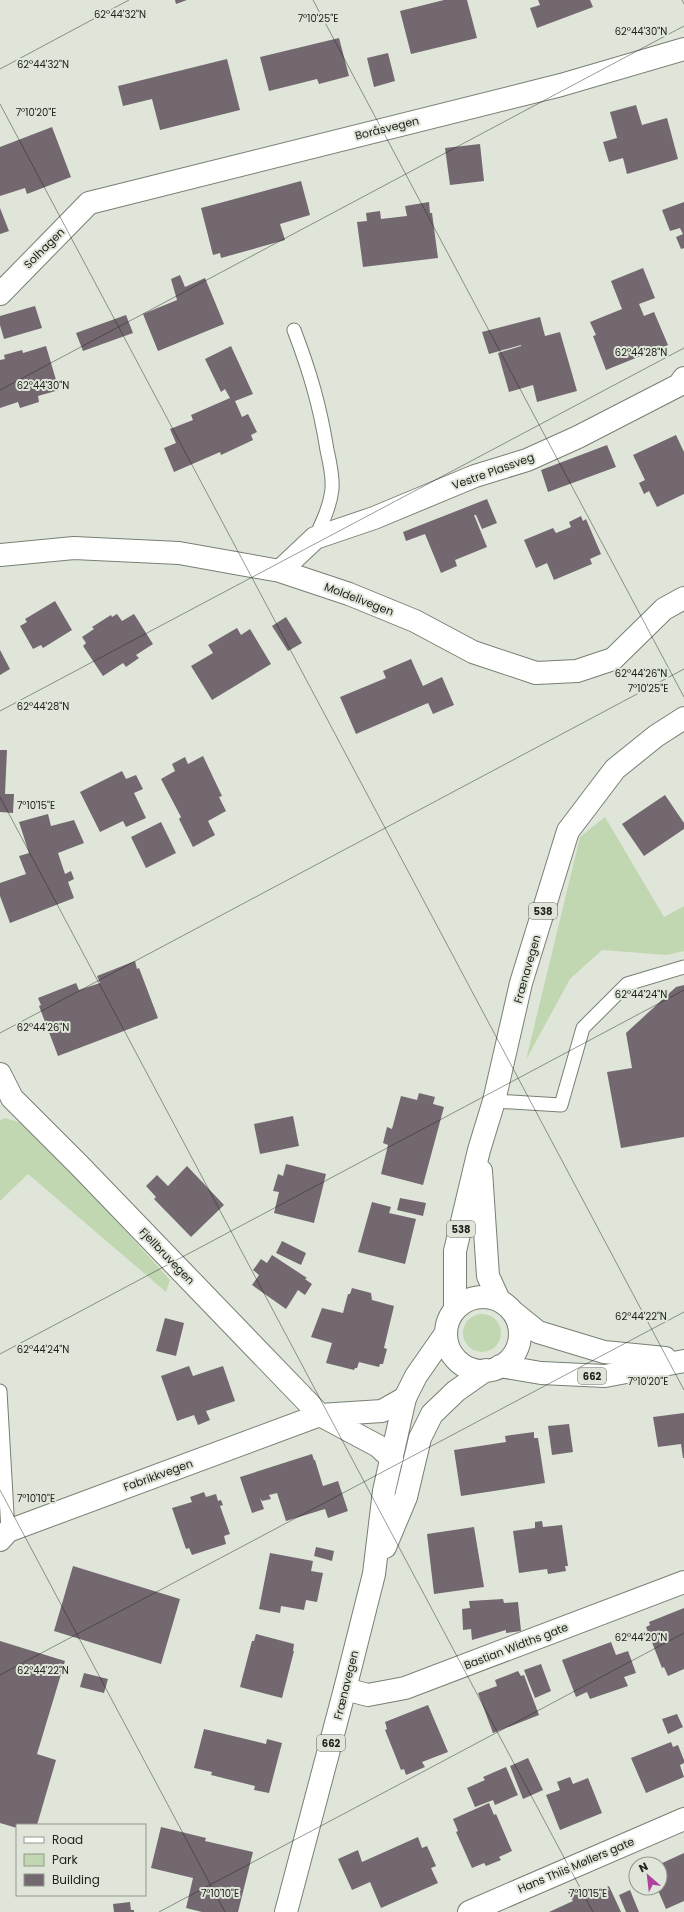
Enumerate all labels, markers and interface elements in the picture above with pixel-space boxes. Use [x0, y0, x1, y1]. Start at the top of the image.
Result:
text: 62°44'32"N [94, 7, 146, 22]
text: 7°10'25"E [298, 11, 338, 26]
text: 62°44'30"N [615, 24, 667, 39]
text: 62°44'32"N [17, 57, 69, 72]
text: 7°10'20"E [16, 105, 56, 120]
street label: Boråsvegen [353, 112, 421, 144]
street label: Solhagen [20, 224, 68, 272]
text: 62°44'28"N [615, 345, 667, 360]
text: 62°44'30"N [17, 378, 69, 393]
street label: Vestre Plassveg [450, 449, 536, 493]
street label: Moldelivegen [322, 578, 396, 620]
text: 62°44'26"N [615, 666, 667, 681]
text: 7°10'25"E [628, 681, 668, 696]
text: 62°44'28"N [17, 699, 69, 714]
text: 7°10'15"E [17, 798, 55, 813]
road number: 538 [529, 903, 557, 919]
street label: Frænavegen [510, 933, 544, 1005]
text: 62°44'24"N [615, 987, 667, 1002]
text: 62°44'26"N [17, 1020, 69, 1035]
road number: 538 [447, 1221, 475, 1237]
street label: Fjellbruvegen [136, 1224, 198, 1288]
text: 62°44'22"N [615, 1309, 667, 1324]
text: 62°44'24"N [17, 1342, 69, 1357]
road number: 662 [578, 1368, 606, 1384]
text: 7°10'20"E [628, 1374, 668, 1389]
street label: Fabrikkvegen [121, 1455, 195, 1495]
text: 7°10'10"E [17, 1491, 55, 1506]
street label: Bastian Widths gate [462, 1619, 571, 1673]
text: 62°44'20"N [615, 1630, 667, 1645]
street label: Frænavegen [330, 1649, 362, 1721]
text: 62°44'22"N [17, 1663, 69, 1678]
road number: 662 [317, 1735, 345, 1751]
legend [16, 1824, 146, 1896]
text: Road [52, 1831, 83, 1848]
street label: Hans Thiis Møllers gate [515, 1833, 637, 1897]
text: Park [52, 1851, 79, 1868]
north arrow [628, 1856, 668, 1896]
text: N [636, 1858, 651, 1876]
text: Building [52, 1871, 100, 1888]
text: 7°10'10"E [201, 1886, 239, 1901]
text: 7°10'15"E [569, 1886, 607, 1901]

